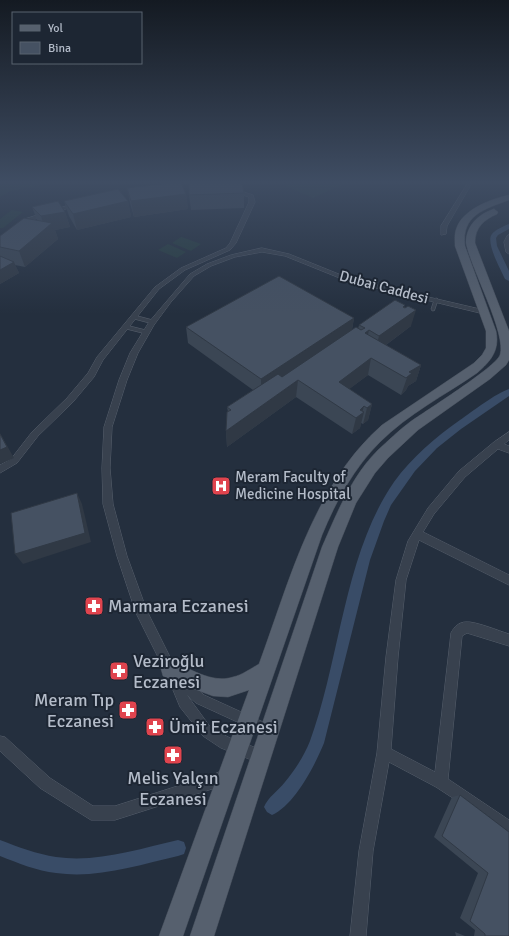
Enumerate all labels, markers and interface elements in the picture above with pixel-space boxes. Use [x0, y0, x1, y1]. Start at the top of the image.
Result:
legend [12, 12, 142, 64]
text: Yol [48, 21, 64, 36]
text: Bina [48, 41, 71, 56]
street label: Dubai Caddesi [338, 266, 430, 308]
place label: Meram Faculty of Medicine Hospital [235, 468, 351, 503]
hospital icon: Meram Faculty of Medicine Hospital [210, 475, 232, 497]
pharmacy icon: Marmara Eczanesi [83, 595, 105, 617]
place label: Marmara Eczanesi [108, 595, 249, 617]
place label: Veziroğlu Eczanesi [133, 650, 204, 693]
pharmacy icon: Veziroğlu Eczanesi [108, 660, 130, 682]
place label: Meram Tıp Eczanesi [34, 689, 114, 732]
pharmacy icon: Meram Tıp Eczanesi [117, 699, 139, 721]
pharmacy icon: Ümit Eczanesi [144, 716, 166, 738]
place label: Ümit Eczanesi [169, 716, 278, 738]
pharmacy icon: Melis Yalçın Eczanesi [162, 744, 184, 766]
place label: Melis Yalçın Eczanesi [127, 767, 219, 810]

